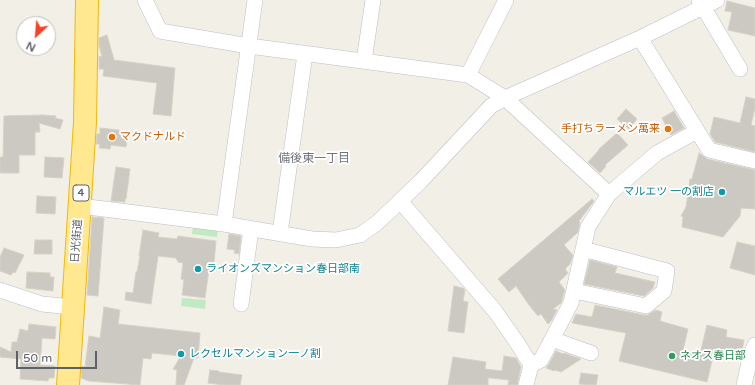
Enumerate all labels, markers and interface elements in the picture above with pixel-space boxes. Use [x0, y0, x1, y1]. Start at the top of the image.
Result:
north arrow [16, 16, 56, 56]
text: N [24, 39, 38, 54]
place label: 手打ちラーメン萬来 [561, 122, 660, 136]
marker: 手打ちラーメン萬来 [663, 124, 673, 134]
place label: マクドナルド [120, 130, 186, 144]
marker: マクドナルド [107, 132, 117, 142]
district label: 備後東一丁目 [278, 152, 350, 166]
road number: 4 [73, 185, 89, 201]
place label: マルエツ 一の割店 [623, 185, 714, 199]
marker: マルエツ 一の割店 [717, 187, 727, 197]
street label: 日光街道 [69, 219, 85, 263]
place label: ライオンズマンション春日部南 [206, 262, 360, 276]
marker: ライオンズマンション春日部南 [193, 264, 203, 274]
scale bar [18, 343, 99, 369]
place label: レクセルマンション一ノ割 [189, 347, 321, 361]
marker: レクセルマンション一ノ割 [176, 349, 186, 359]
place label: ネオス春日部 [680, 349, 746, 363]
text: 50 m [23, 351, 52, 365]
marker: ネオス春日部 [667, 351, 677, 361]

